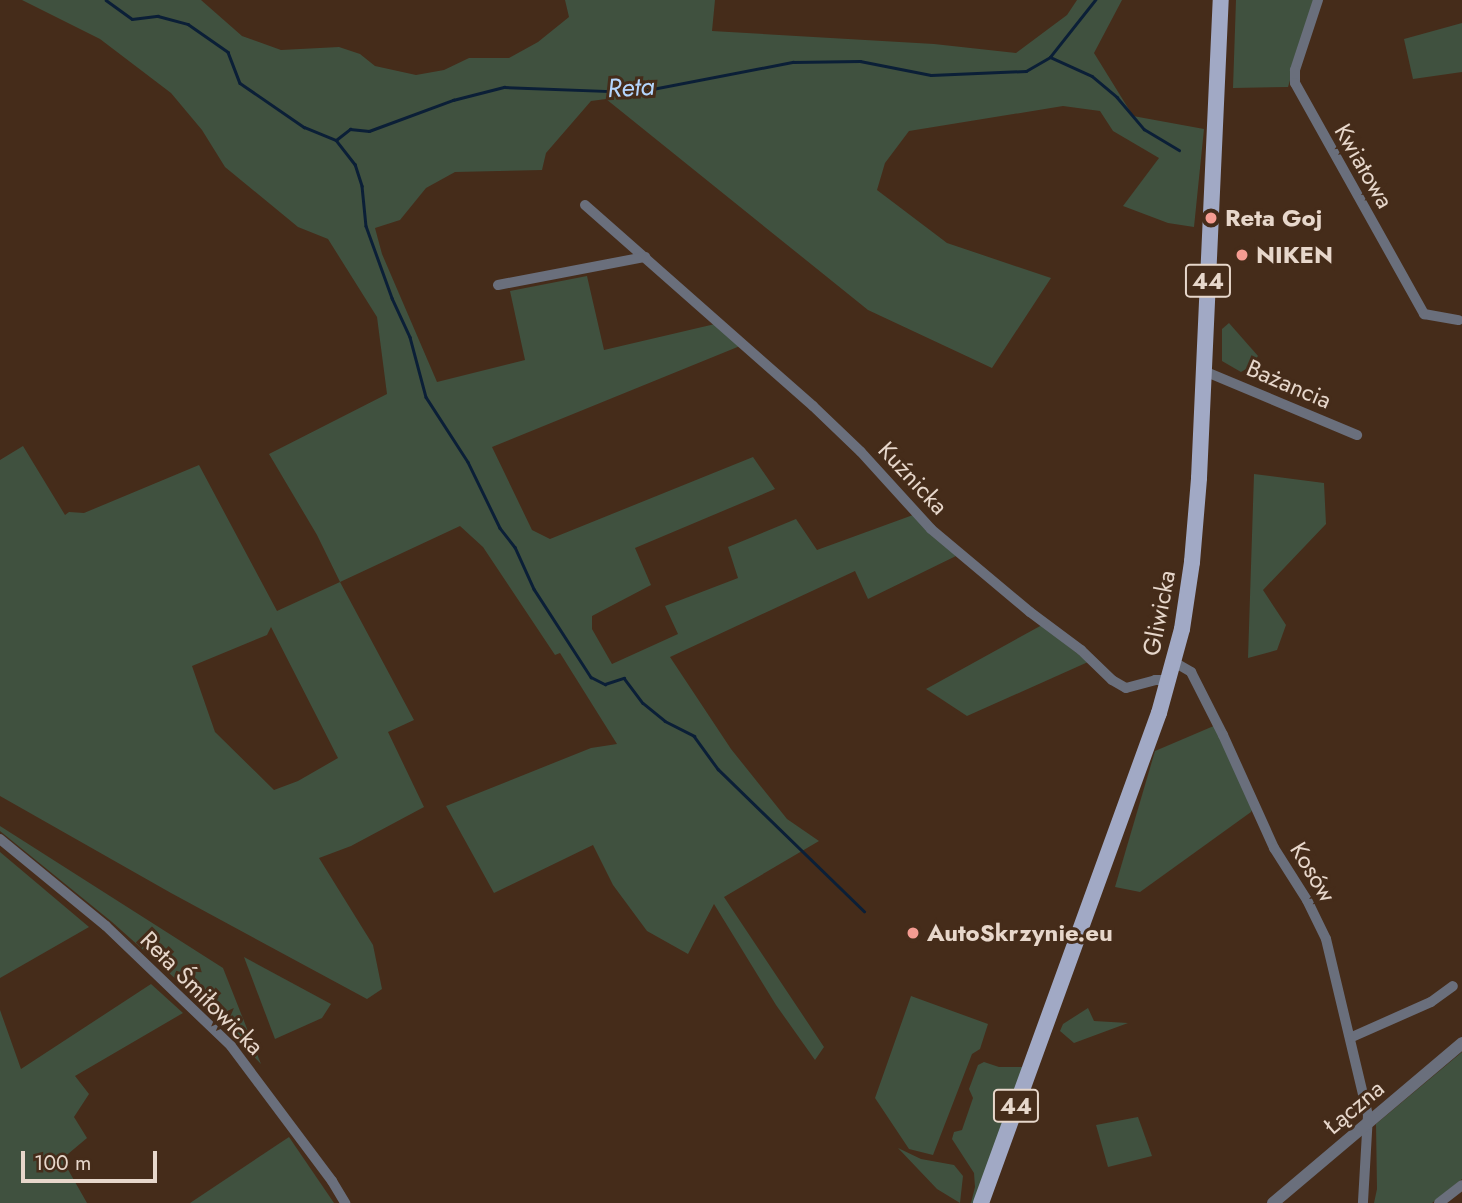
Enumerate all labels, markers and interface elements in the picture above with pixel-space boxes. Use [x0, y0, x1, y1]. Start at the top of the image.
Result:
water label: Reta [606, 71, 656, 105]
street label: Kwiatowa [1328, 119, 1400, 213]
place label: Reta Goj [1225, 204, 1322, 232]
marker: Reta Goj [1203, 210, 1219, 226]
place label: NIKEN [1256, 241, 1333, 269]
marker: NIKEN [1234, 247, 1250, 263]
road number: 44 [1184, 262, 1232, 300]
street label: Bażancia [1242, 353, 1336, 415]
street label: Kuźnicka [872, 436, 954, 520]
street label: Gliwicka [1137, 568, 1181, 658]
street label: Kosów [1284, 837, 1342, 907]
place label: AutoSkrzynie.eu [927, 919, 1113, 947]
street label: Reta Śmiłowicka [134, 925, 270, 1061]
marker: AutoSkrzynie.eu [905, 925, 921, 941]
street label: Łączna [1318, 1074, 1390, 1140]
road number: 44 [992, 1086, 1040, 1126]
scale bar [24, 1136, 161, 1180]
text: 100 m [34, 1148, 91, 1178]

